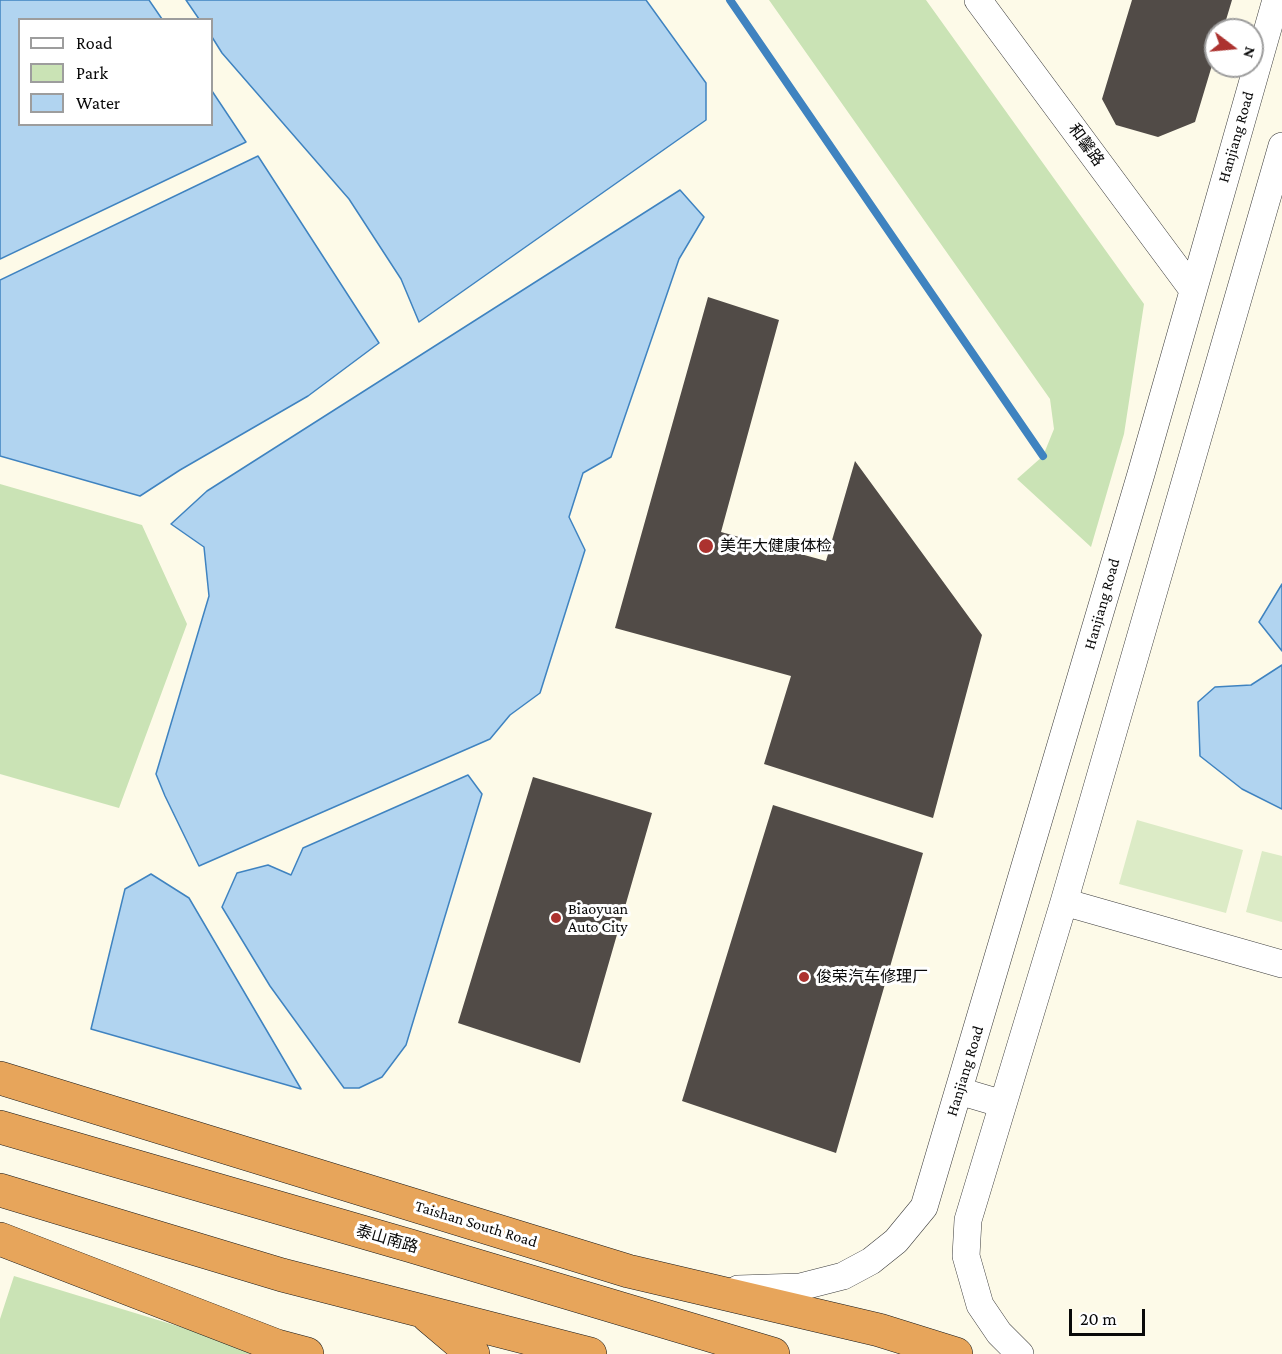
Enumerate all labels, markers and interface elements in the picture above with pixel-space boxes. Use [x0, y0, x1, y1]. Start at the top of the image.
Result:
legend [18, 18, 213, 126]
north arrow [1204, 18, 1264, 78]
text: Road [76, 33, 113, 53]
text: N [1240, 45, 1260, 60]
text: Park [76, 63, 108, 83]
street label: Hanjiang Road [1214, 89, 1258, 185]
text: Water [76, 93, 120, 113]
street label: 和馨路 [1064, 120, 1108, 170]
place label: 美年大健康体检 [720, 536, 832, 556]
marker: 美年大健康体检 [697, 537, 715, 555]
street label: Hanjiang Road [1080, 556, 1124, 652]
place label: Biaoyuan Auto City [568, 899, 628, 937]
marker: Biaoyuan Auto City [549, 911, 563, 925]
place label: 俊荣汽车修理厂 [816, 967, 928, 987]
marker: 俊荣汽车修理厂 [797, 970, 811, 984]
street label: Hanjiang Road [942, 1023, 988, 1119]
street label: Taishan South Road [413, 1196, 539, 1252]
street label: 泰山南路 [354, 1221, 420, 1257]
scale bar [1072, 1297, 1148, 1335]
text: 20 m [1080, 1309, 1117, 1329]

